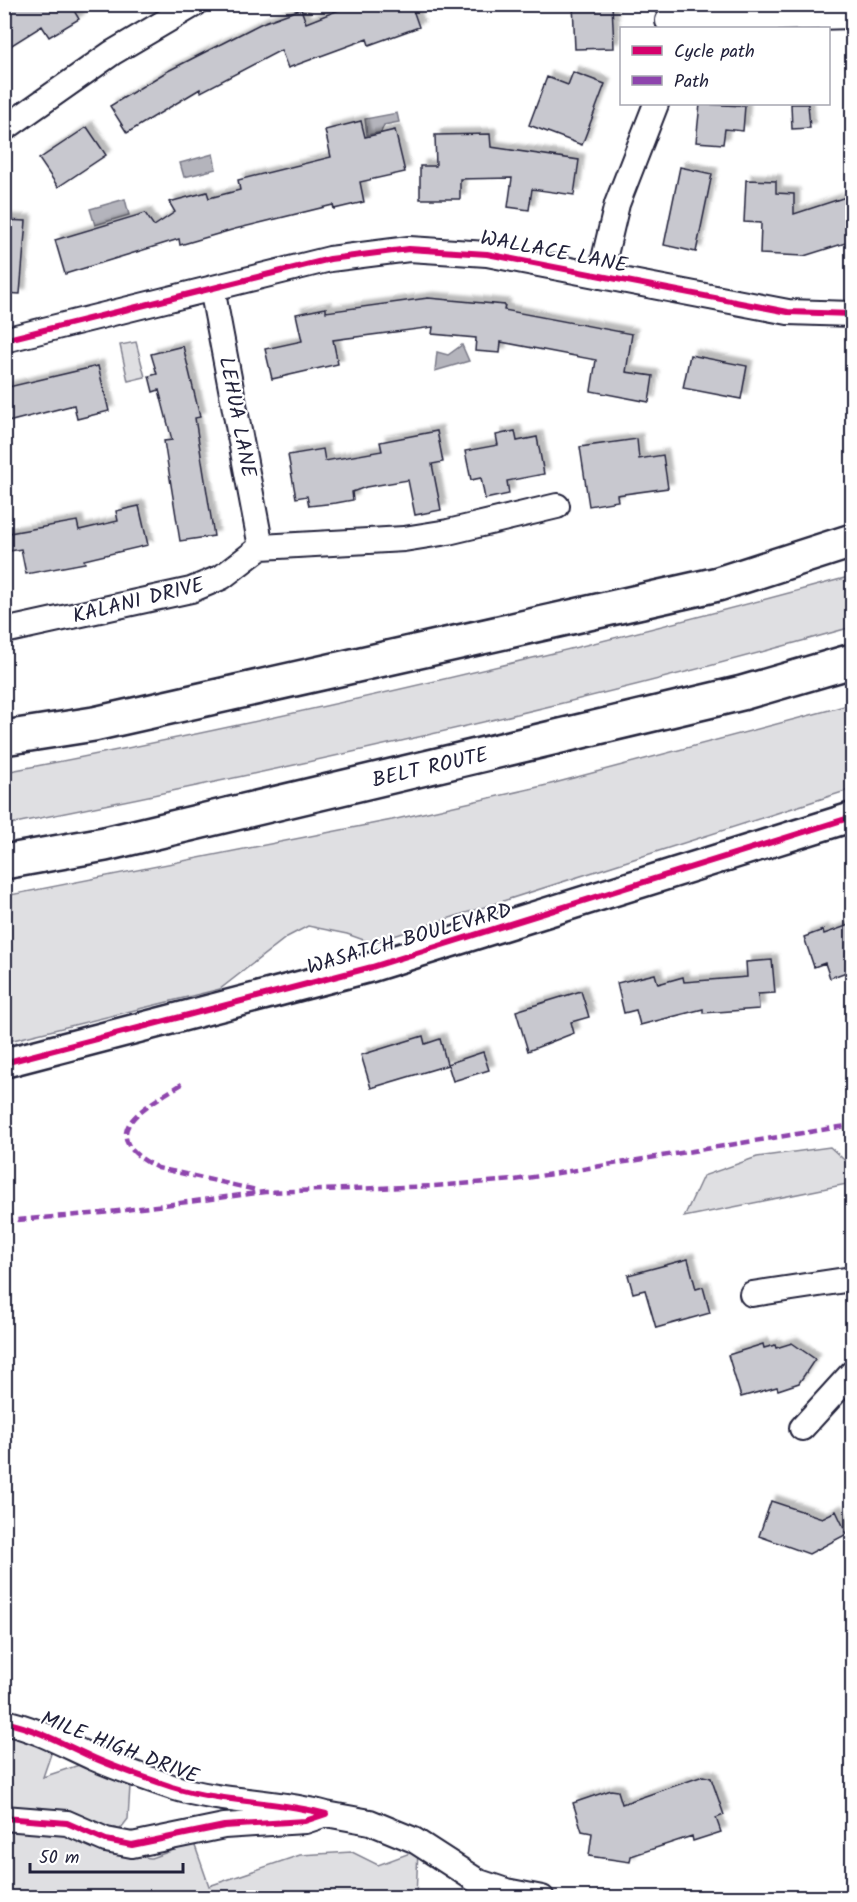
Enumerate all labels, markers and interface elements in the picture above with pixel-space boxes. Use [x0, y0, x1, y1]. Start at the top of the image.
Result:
legend [620, 27, 830, 105]
text: Cycle path [674, 38, 755, 67]
text: Path [674, 68, 709, 97]
street label: WALLACE LANE [477, 222, 631, 283]
street label: LEHUA LANE [209, 354, 265, 481]
street label: KALANI DRIVE [69, 569, 208, 634]
street label: BELT ROUTE [369, 739, 492, 798]
street label: WASATCH BOULEVARD [303, 894, 516, 984]
street label: MILE HIGH DRIVE [36, 1703, 204, 1794]
scale bar [30, 1836, 183, 1874]
text: 50 m [39, 1844, 79, 1873]

